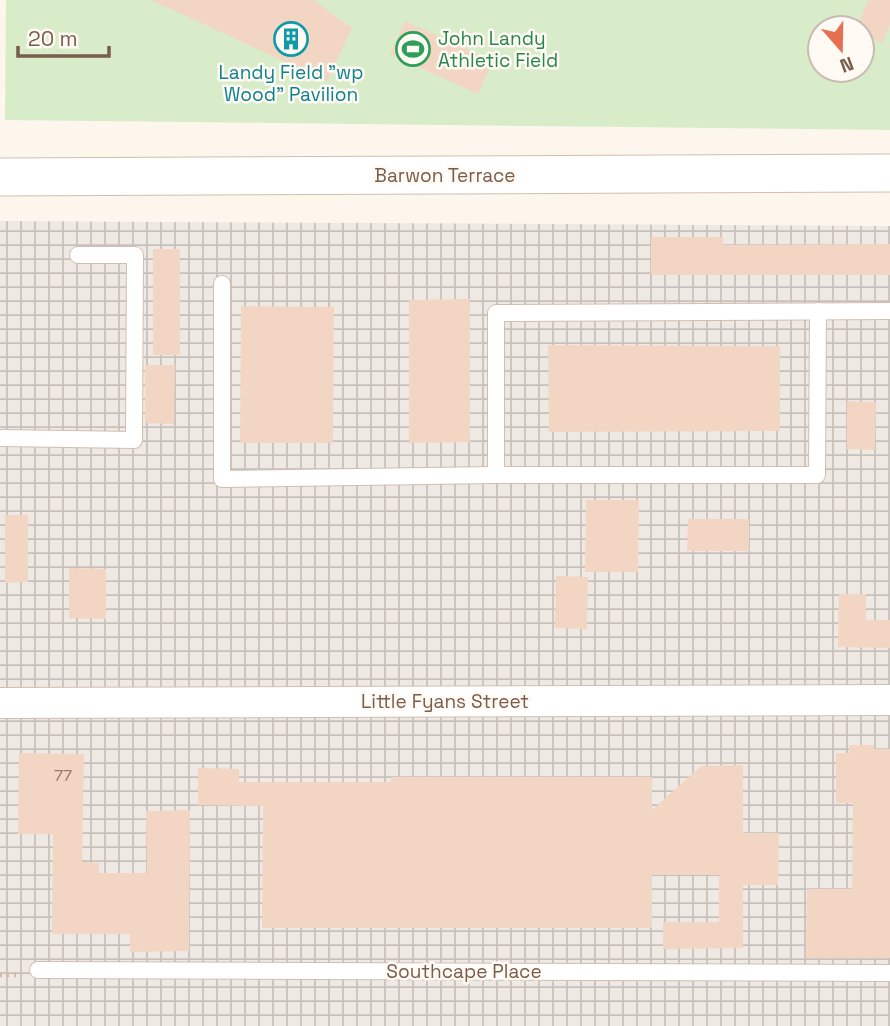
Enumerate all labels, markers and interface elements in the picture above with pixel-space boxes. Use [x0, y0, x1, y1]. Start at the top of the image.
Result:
scale bar [18, 14, 108, 58]
north arrow [806, 14, 876, 84]
building icon: Landy Field "wp Wood" Pavilion [272, 20, 310, 58]
text: 20 m [28, 25, 78, 52]
place label: John Landy Athletic Field [438, 26, 558, 73]
sports icon: John Landy Athletic Field [394, 30, 432, 68]
text: N [836, 51, 857, 78]
place label: Landy Field "wp Wood" Pavilion [218, 60, 364, 107]
street label: Barwon Terrace [374, 163, 516, 188]
street label: Little Fyans Street [361, 689, 529, 714]
house number: 77 [54, 765, 72, 786]
street label: Southcape Place [386, 959, 542, 984]

